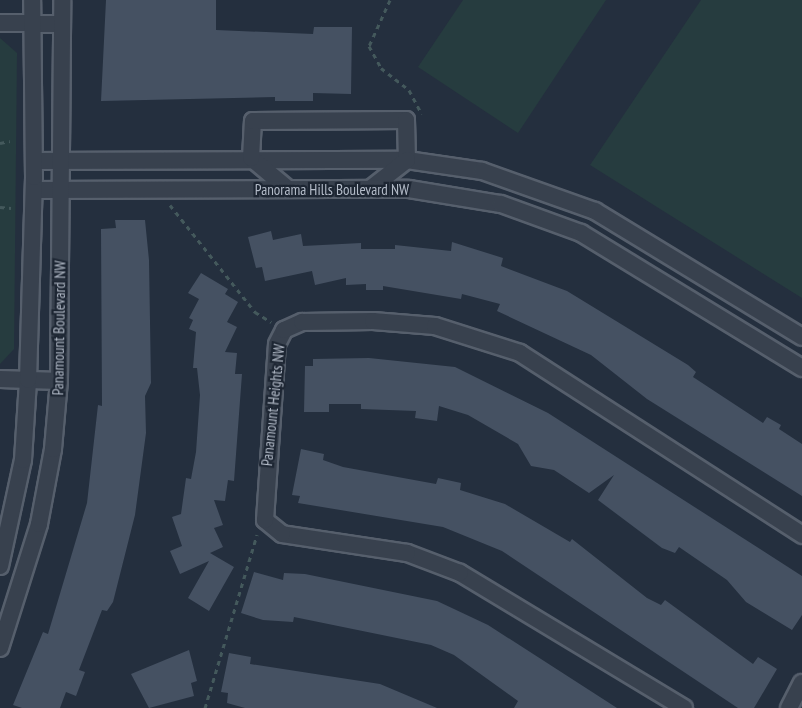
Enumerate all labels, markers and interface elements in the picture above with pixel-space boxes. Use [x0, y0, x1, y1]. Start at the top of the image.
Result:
street label: Panorama Hills Boulevard NW [255, 181, 409, 199]
street label: Panamount Boulevard NW [49, 260, 69, 396]
street label: Panamount Heights NW [258, 343, 288, 467]

